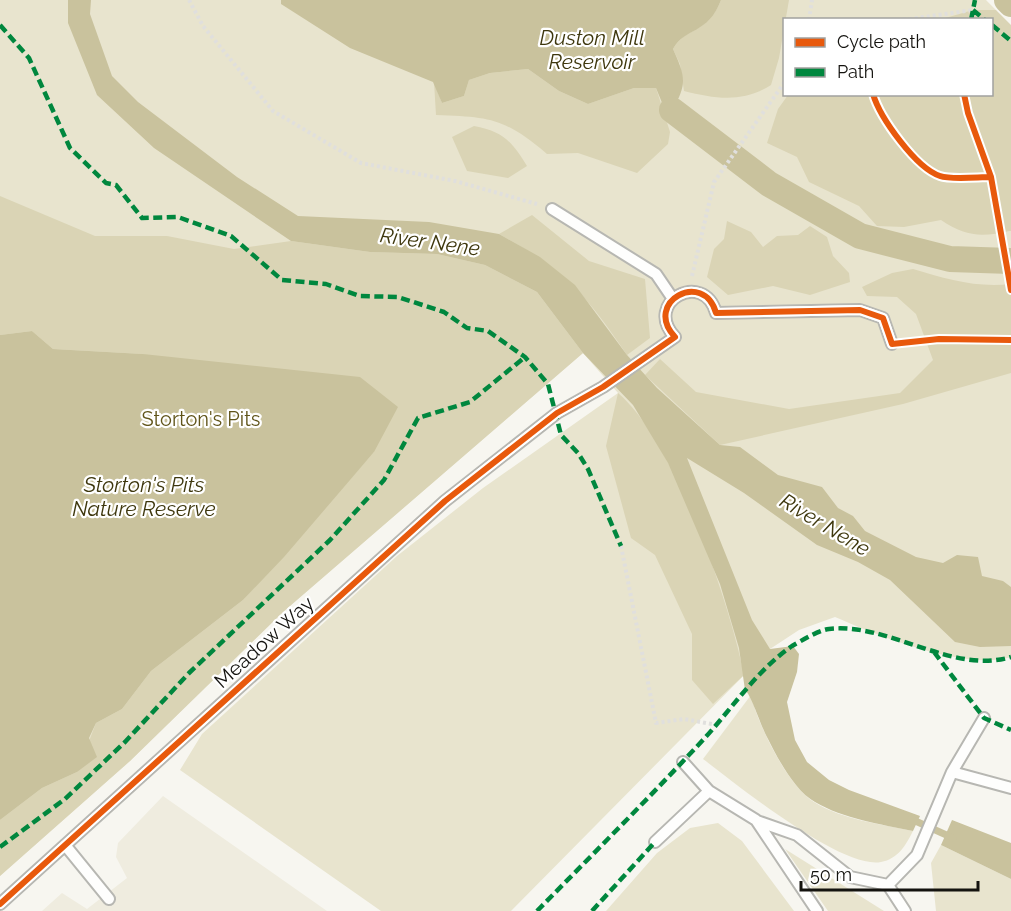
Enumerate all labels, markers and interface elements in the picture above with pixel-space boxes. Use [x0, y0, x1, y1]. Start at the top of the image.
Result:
legend [783, 18, 993, 96]
water label: Duston Mill Reservoir [539, 25, 645, 74]
text: Cycle path [837, 31, 926, 52]
text: Path [837, 61, 874, 82]
water label: River Nene [379, 222, 482, 261]
park label: Storton's Pits [142, 407, 261, 431]
water label: Storton's Pits Nature Reserve [72, 472, 216, 521]
water label: River Nene [776, 488, 875, 561]
street label: Meadow Way [209, 591, 319, 693]
scale bar [801, 854, 978, 892]
text: 50 m [810, 864, 852, 885]

